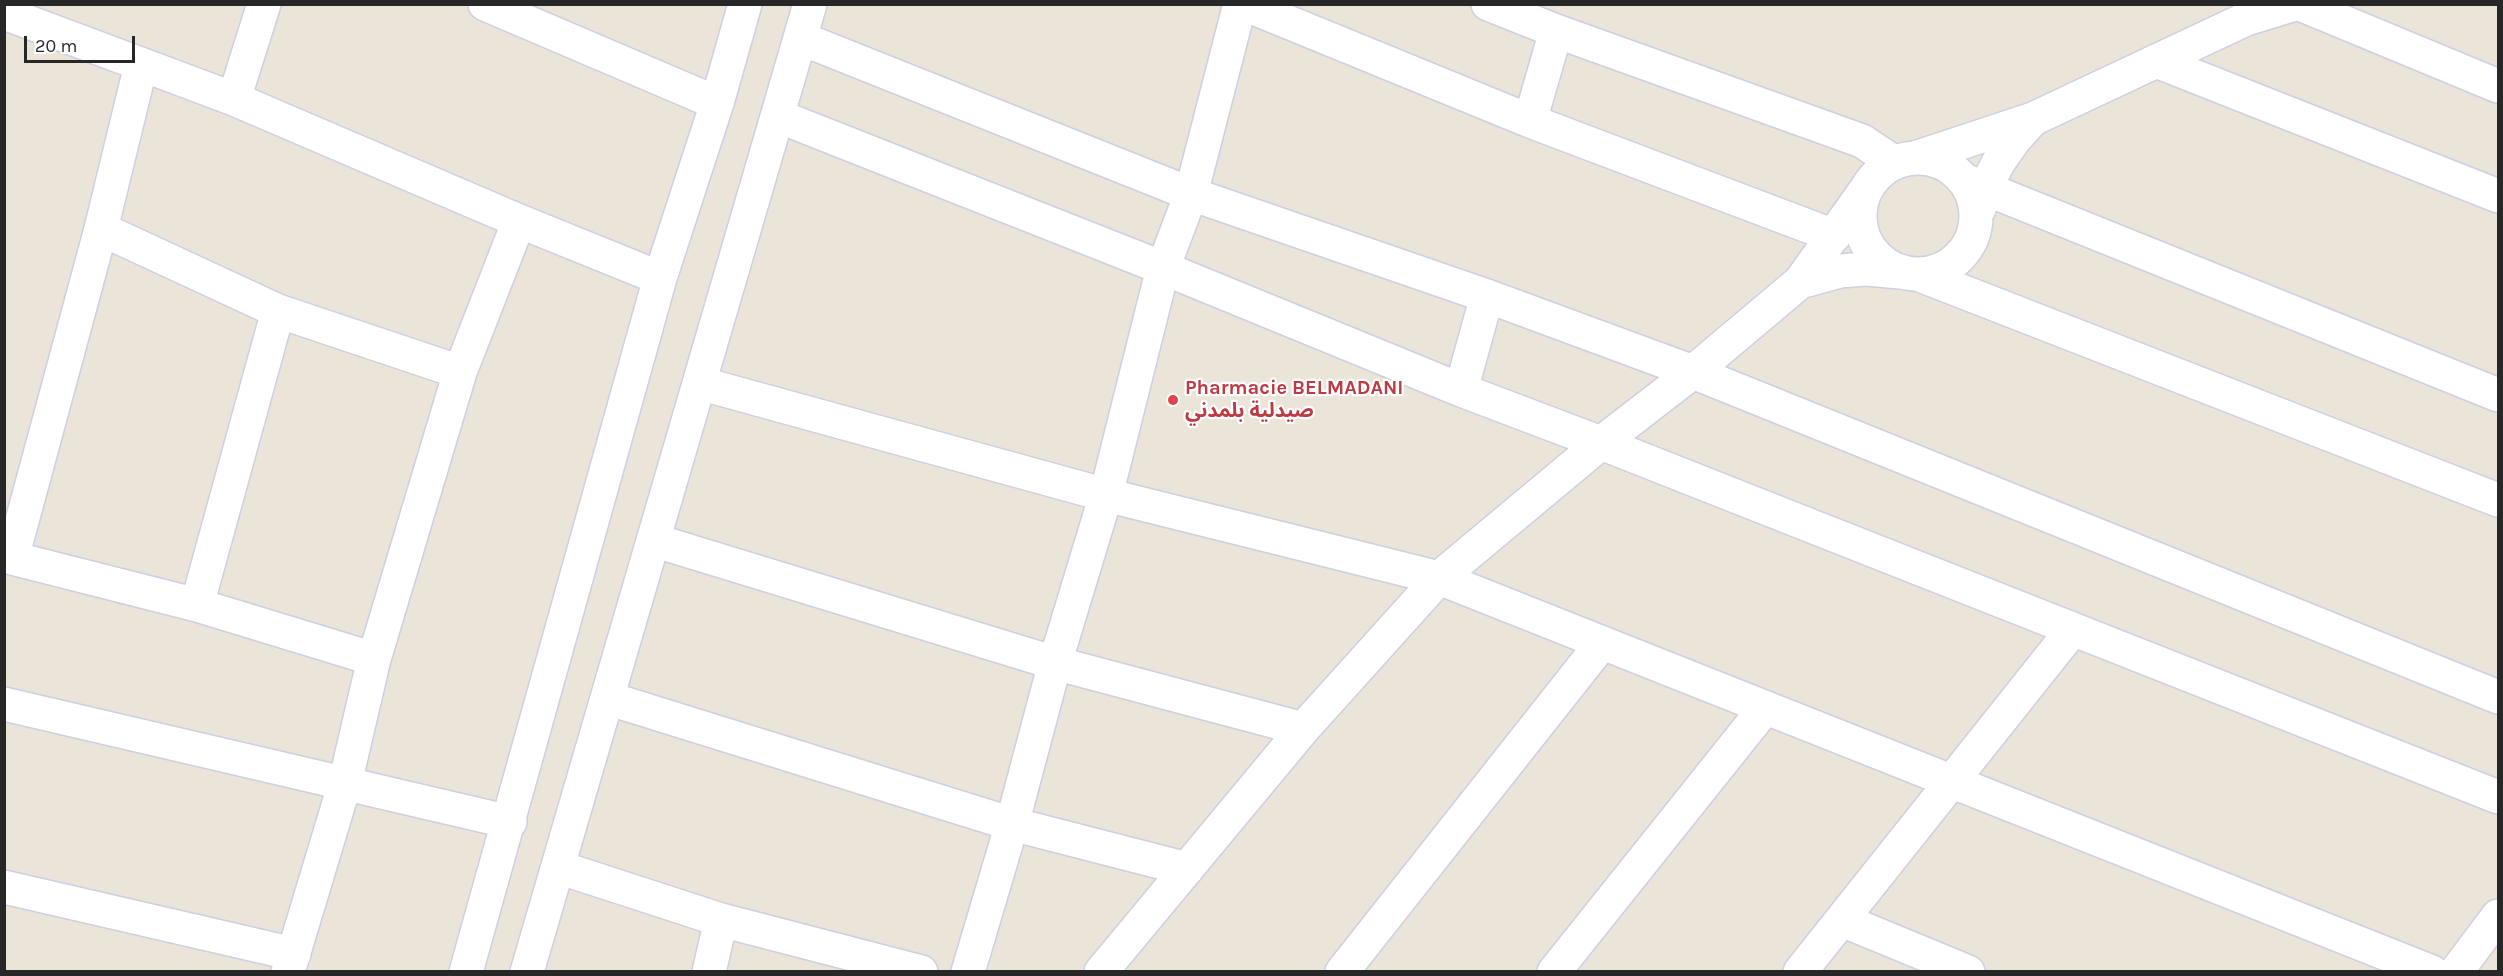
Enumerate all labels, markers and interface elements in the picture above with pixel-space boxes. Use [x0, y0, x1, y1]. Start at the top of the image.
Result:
scale bar [27, 24, 138, 62]
text: 20 m [35, 35, 77, 57]
place label: Pharmacie BELMADANI صيدلية بلمدني [1185, 376, 1403, 423]
marker: Pharmacie BELMADANI صيدلية بلمدني [1166, 393, 1180, 407]

